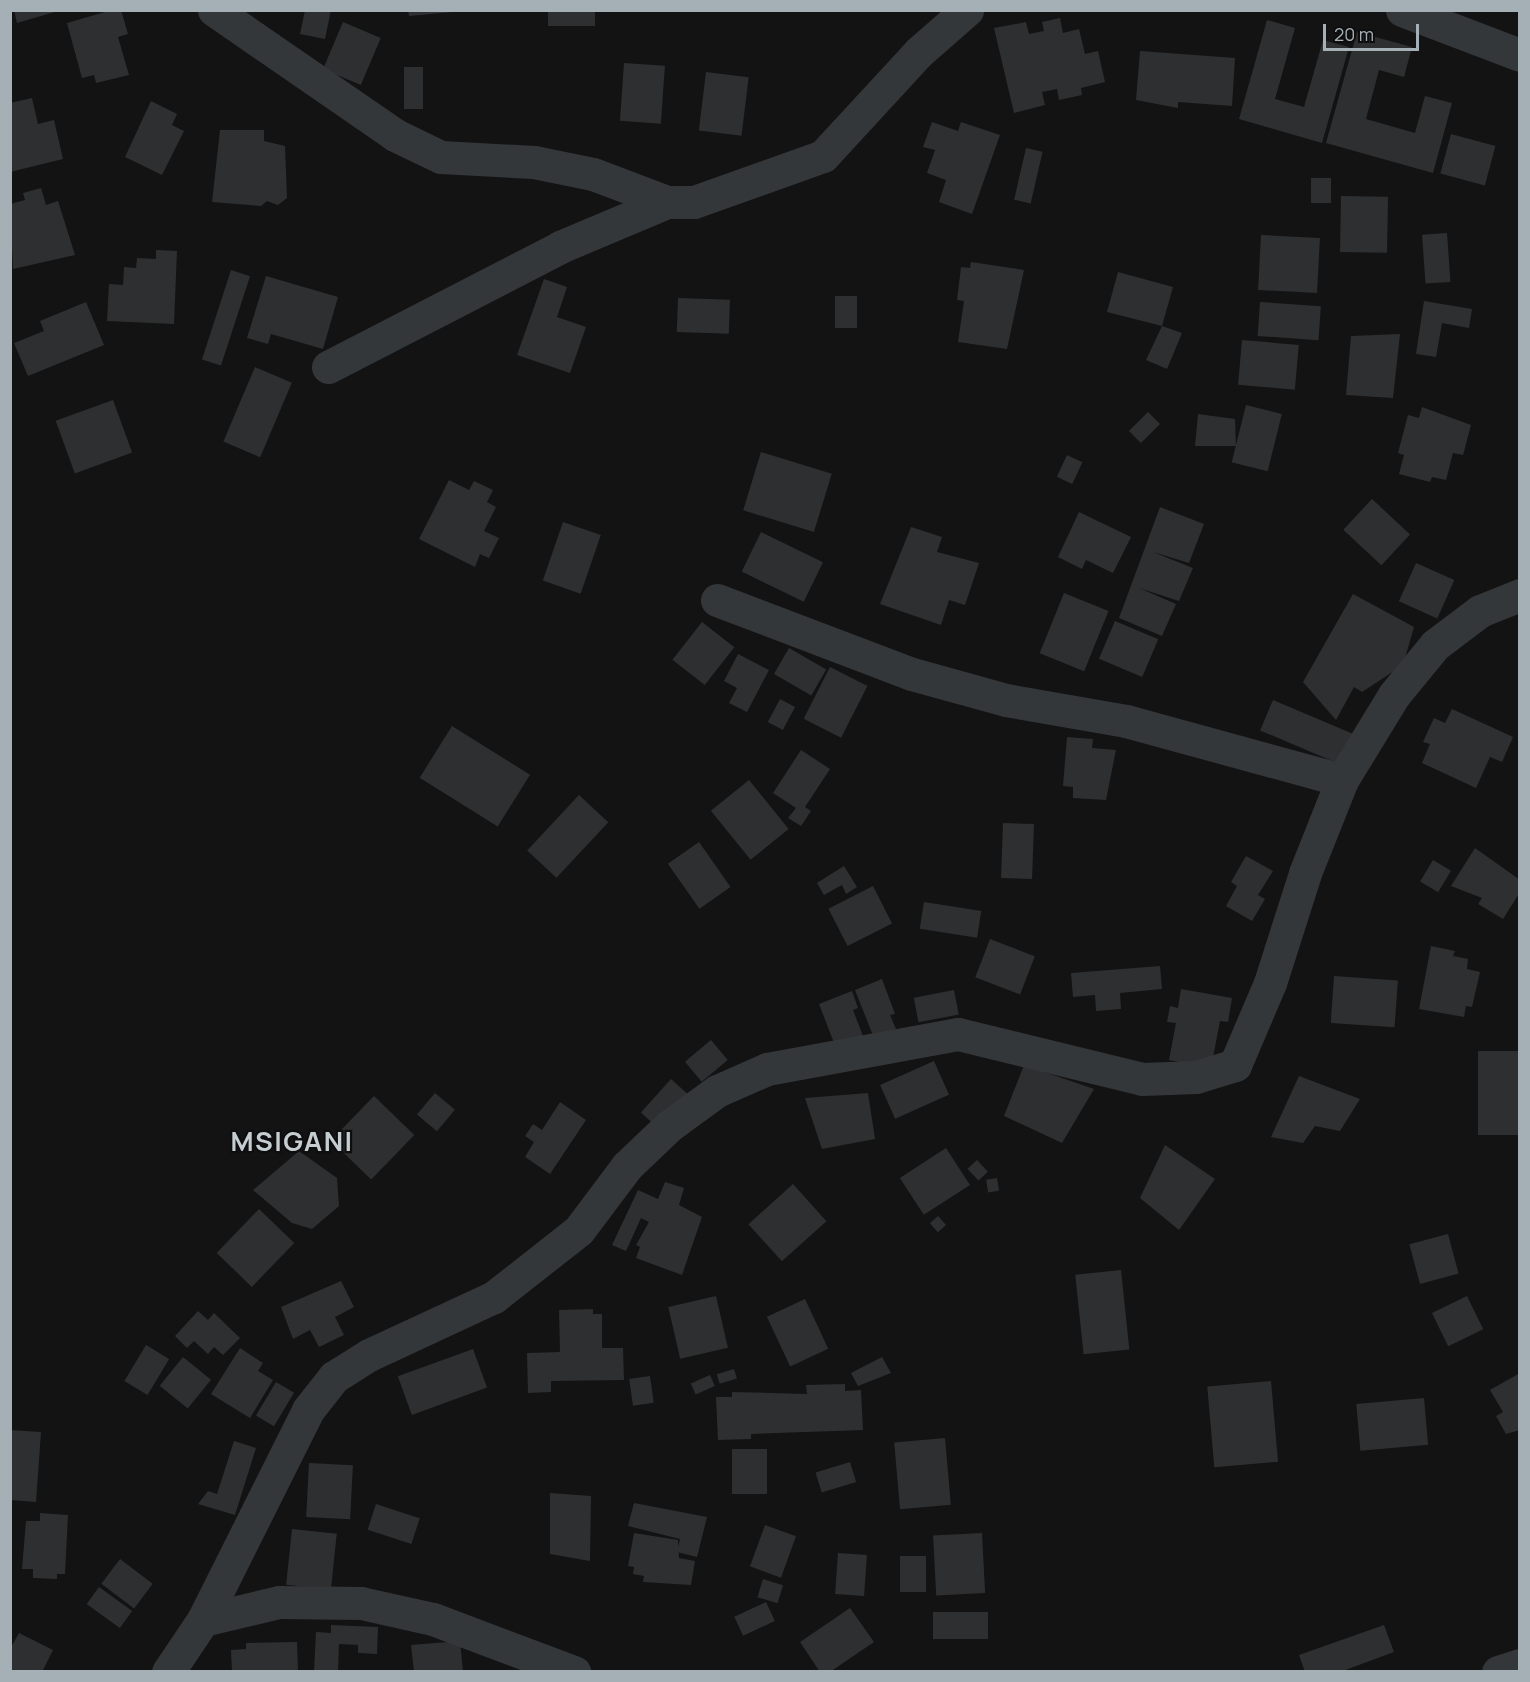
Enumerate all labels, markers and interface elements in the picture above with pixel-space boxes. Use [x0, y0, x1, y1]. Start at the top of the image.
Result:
scale bar [1326, 12, 1422, 50]
text: 20 m [1334, 22, 1374, 46]
district label: MSIGANI [230, 1125, 354, 1157]

